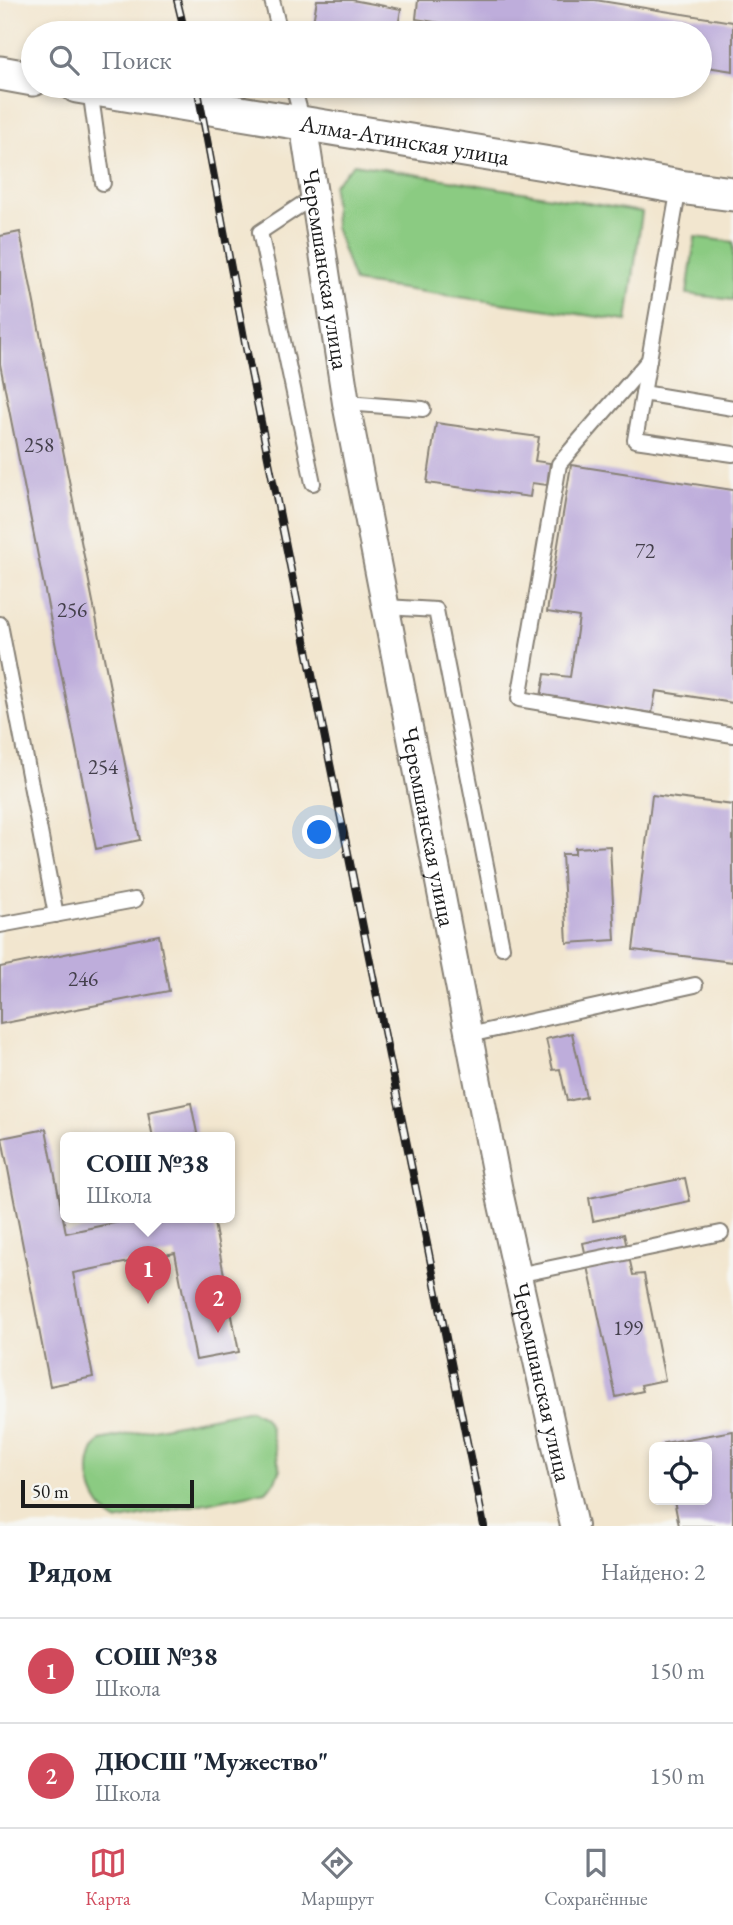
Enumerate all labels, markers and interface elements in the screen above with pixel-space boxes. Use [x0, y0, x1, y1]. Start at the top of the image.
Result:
search box [21, 21, 712, 98]
icon: search [45, 41, 83, 79]
text: Поиск [101, 43, 172, 77]
street label: Алма-Атинская улица [297, 107, 512, 172]
street label: Черемшанская улица [295, 167, 357, 372]
house number: 258 [24, 431, 54, 458]
house number: 72 [635, 537, 655, 564]
house number: 256 [57, 596, 87, 623]
street label: Черемшанская улица [394, 724, 463, 930]
house number: 254 [88, 753, 119, 780]
your location [302, 815, 336, 849]
house number: 246 [68, 965, 98, 992]
popup [60, 1132, 235, 1223]
text: СОШ №38 [86, 1146, 209, 1180]
text: Школа [86, 1180, 152, 1210]
pin: 1 [125, 1246, 171, 1304]
pin: 2 [195, 1275, 241, 1333]
street label: Черемшанская улица [505, 1280, 580, 1485]
house number: 199 [613, 1314, 643, 1341]
map controls [649, 1442, 712, 1505]
button: locate [649, 1442, 712, 1505]
scale bar [21, 1477, 194, 1509]
text: 50 m [32, 1479, 69, 1504]
text: Рядом [28, 1552, 112, 1591]
text: Найдено: 2 [601, 1557, 705, 1587]
text: СОШ №38 [95, 1639, 218, 1673]
text: 1 [45, 1656, 57, 1686]
text: 150 m [649, 1656, 705, 1686]
text: Школа [95, 1673, 160, 1703]
text: ДЮСШ "Мужество" [95, 1744, 328, 1778]
text: 2 [45, 1761, 57, 1791]
text: 150 m [649, 1761, 705, 1791]
text: Школа [95, 1778, 160, 1808]
tab: Карта [85, 1844, 131, 1911]
tab: Маршрут [301, 1844, 374, 1911]
tab: Сохранённые [544, 1844, 648, 1911]

